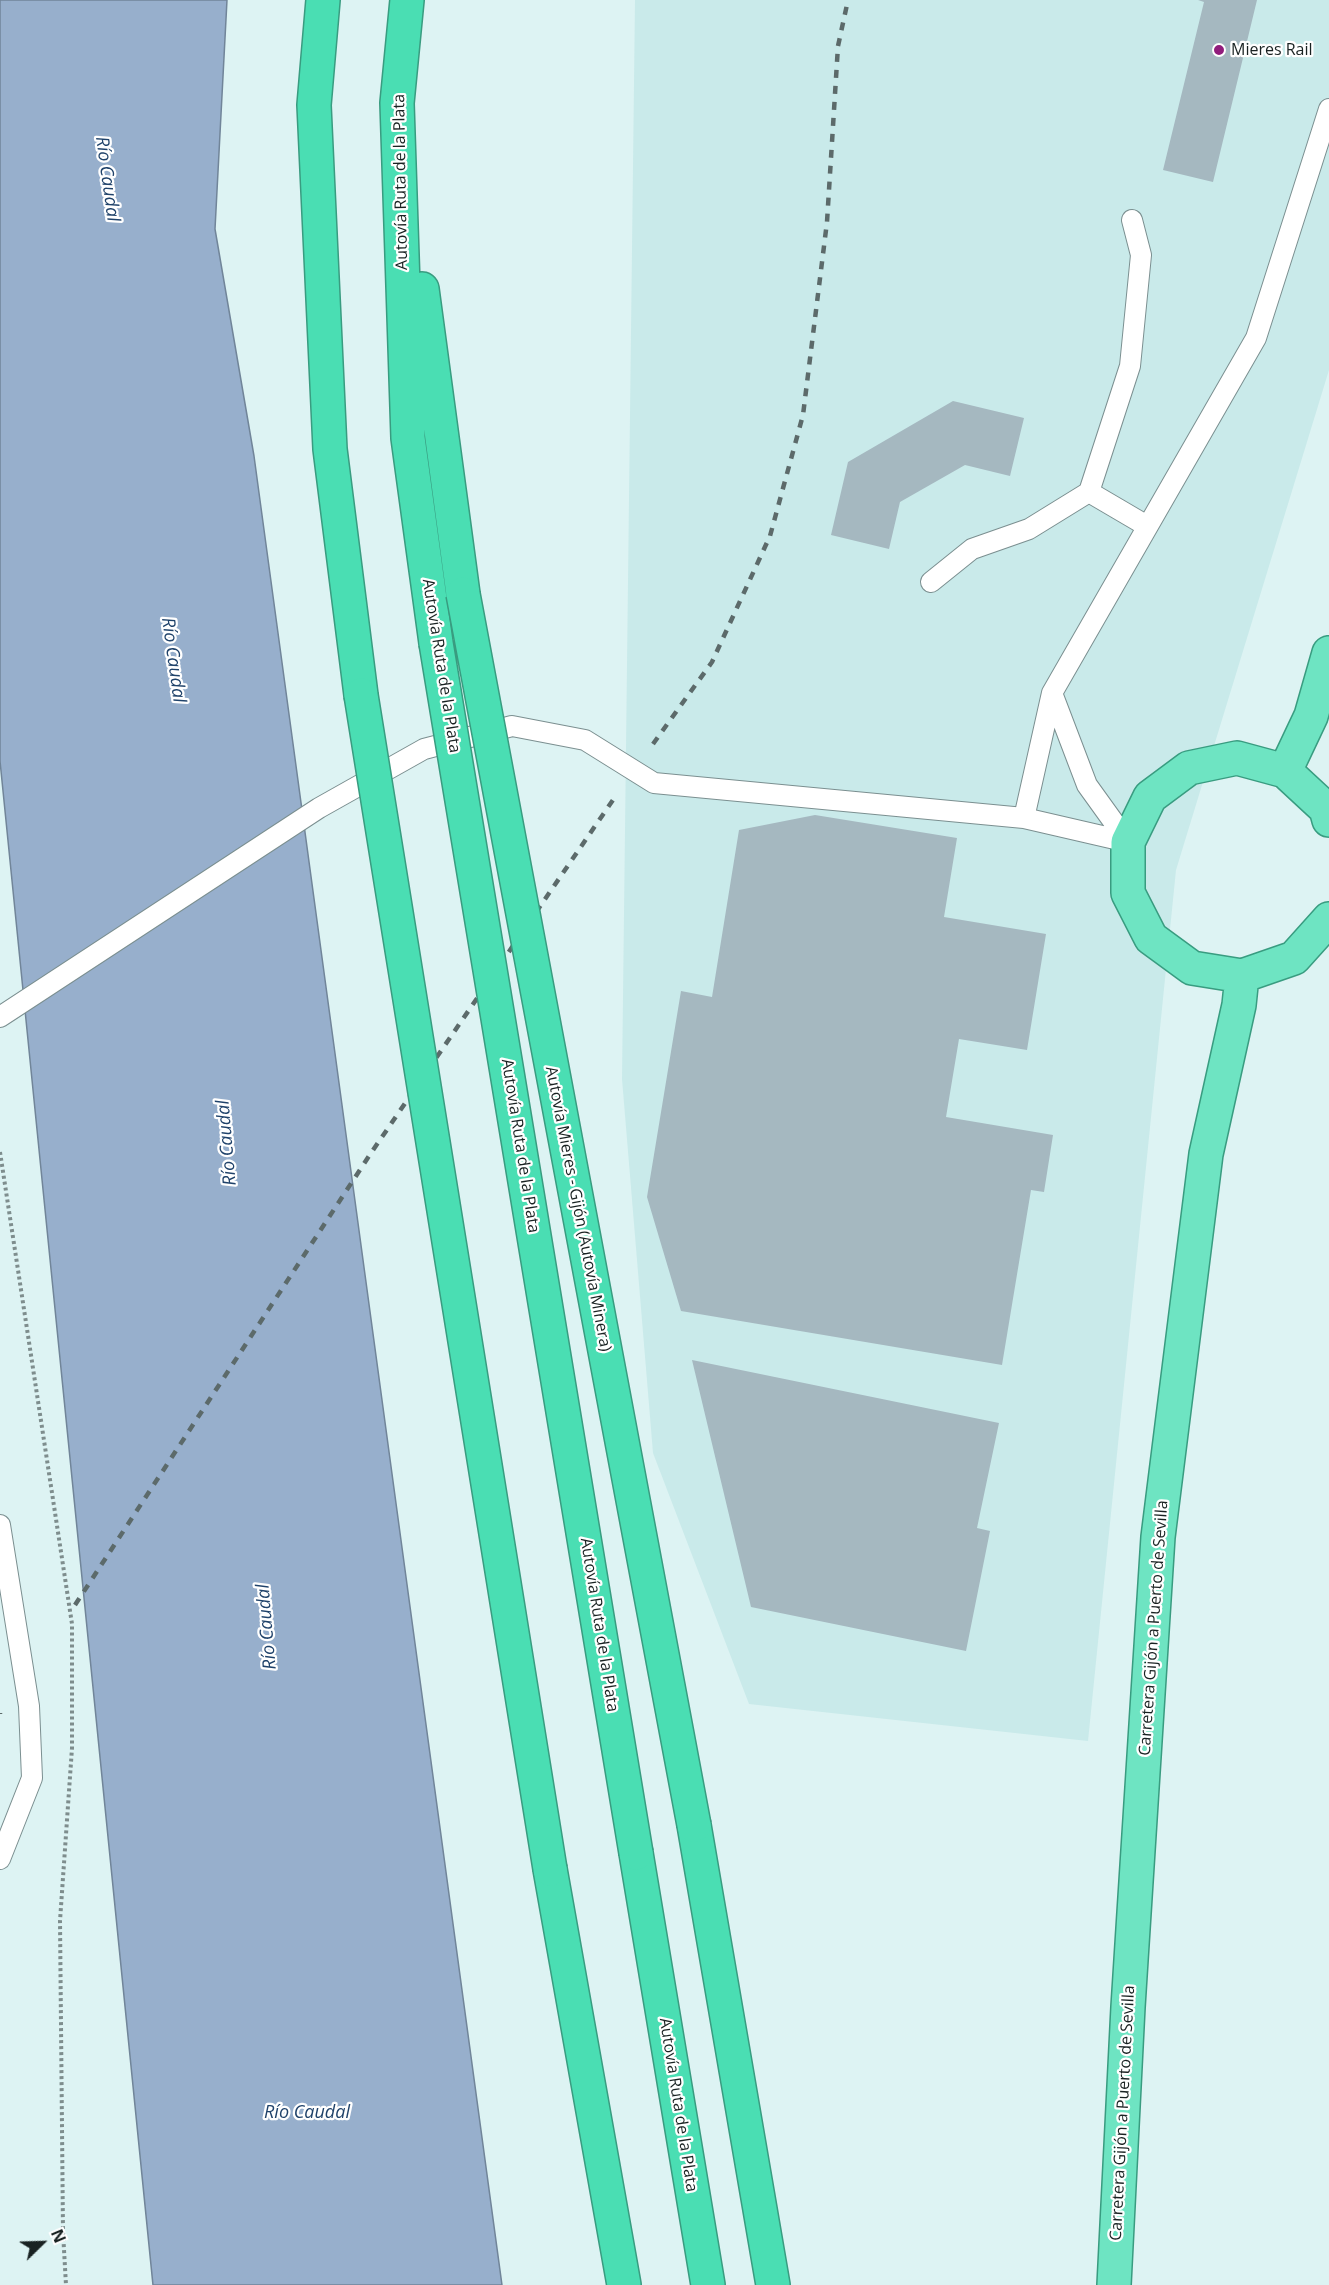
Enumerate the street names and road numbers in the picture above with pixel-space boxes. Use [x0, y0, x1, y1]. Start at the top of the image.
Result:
street label: Autovía Ruta de la Plata [390, 94, 412, 270]
street label: Autovía Ruta de la Plata [418, 578, 464, 754]
street label: Autovía Ruta de la Plata [497, 1058, 543, 1234]
street label: Autovía Mieres - Gijón (Autovía Minera) [541, 1065, 615, 1353]
street label: Carretera Gijón a Puerto de Sevilla [1136, 1500, 1172, 1756]
street label: Autovía Ruta de la Plata [576, 1537, 622, 1713]
street label: Carretera Gijón a Puerto de Sevilla [1107, 1985, 1139, 2241]
street label: Autovía Ruta de la Plata [655, 2017, 701, 2193]

